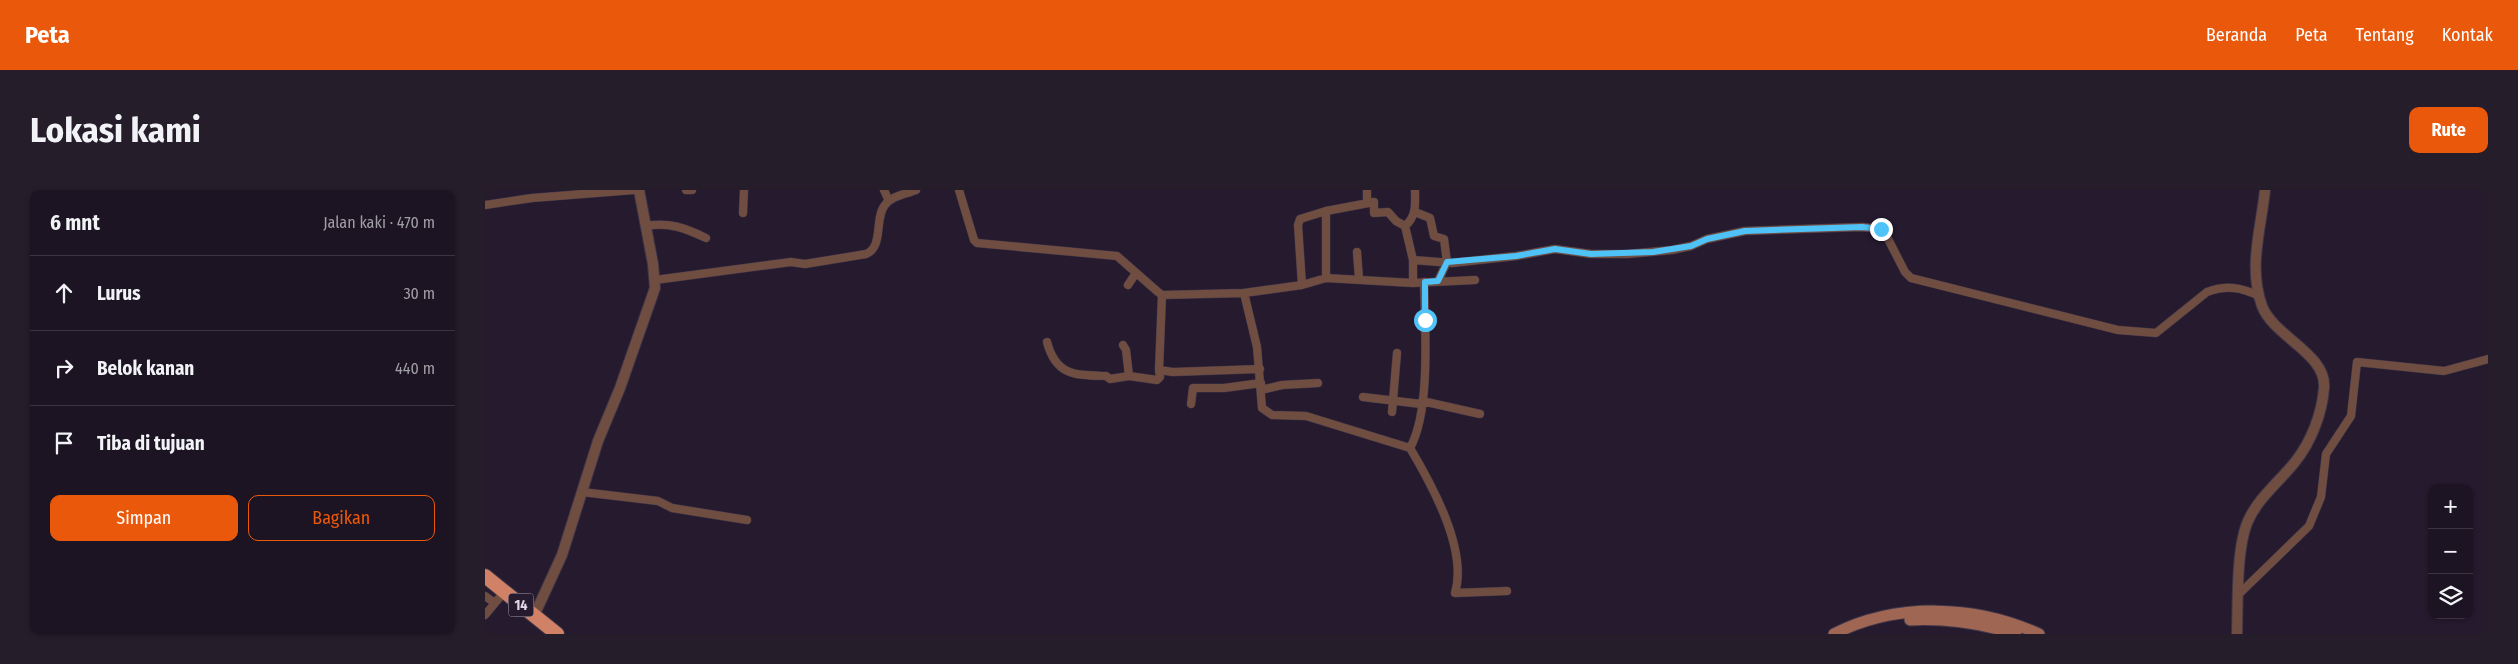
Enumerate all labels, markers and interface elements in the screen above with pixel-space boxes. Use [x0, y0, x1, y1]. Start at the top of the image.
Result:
text: Peta [25, 21, 70, 49]
text: Beranda [2206, 24, 2267, 46]
text: Peta [2295, 24, 2328, 46]
text: Tentang [2356, 24, 2414, 46]
text: Kontak [2442, 24, 2493, 46]
button: Rute [2409, 107, 2488, 153]
text: Lokasi kami [30, 109, 201, 151]
text: 6 mnt [50, 210, 100, 236]
text: Jalan kaki · 470 m [323, 213, 435, 232]
route end [1870, 218, 1893, 241]
icon: ahead [50, 279, 78, 307]
text: Lurus [97, 282, 141, 305]
text: 30 m [403, 284, 435, 303]
route start [1414, 309, 1437, 332]
icon: right [50, 354, 78, 382]
text: Belok kanan [97, 357, 194, 380]
text: 440 m [395, 359, 435, 378]
icon: arrive [50, 429, 78, 457]
text: Tiba di tujuan [97, 432, 205, 455]
map controls [2428, 484, 2473, 619]
button: + [2428, 484, 2473, 529]
button: Simpan [50, 495, 238, 541]
button: Bagikan [248, 495, 435, 541]
button: − [2428, 529, 2473, 574]
button: layers [2428, 574, 2473, 619]
road number: 14 [509, 594, 533, 616]

